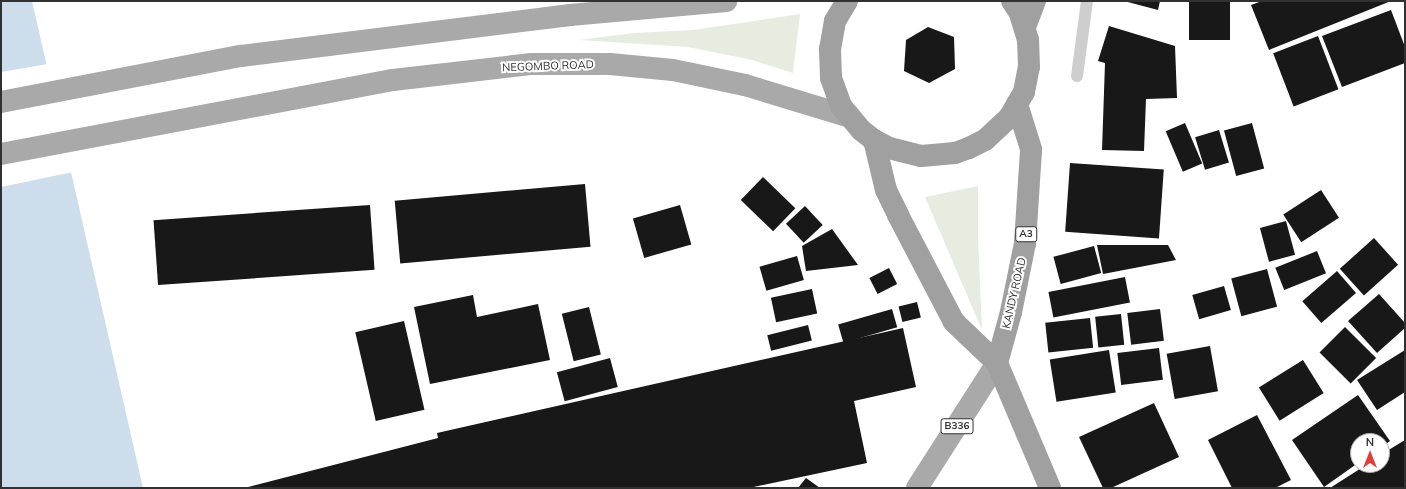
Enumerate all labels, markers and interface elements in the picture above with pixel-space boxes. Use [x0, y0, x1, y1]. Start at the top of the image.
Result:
street label: NEGOMBO ROAD [502, 58, 594, 74]
road number: A3 [1015, 226, 1037, 242]
street label: KANDY ROAD [999, 256, 1029, 330]
road number: B336 [940, 418, 974, 434]
north arrow [1350, 433, 1390, 473]
text: N [1366, 435, 1374, 449]

